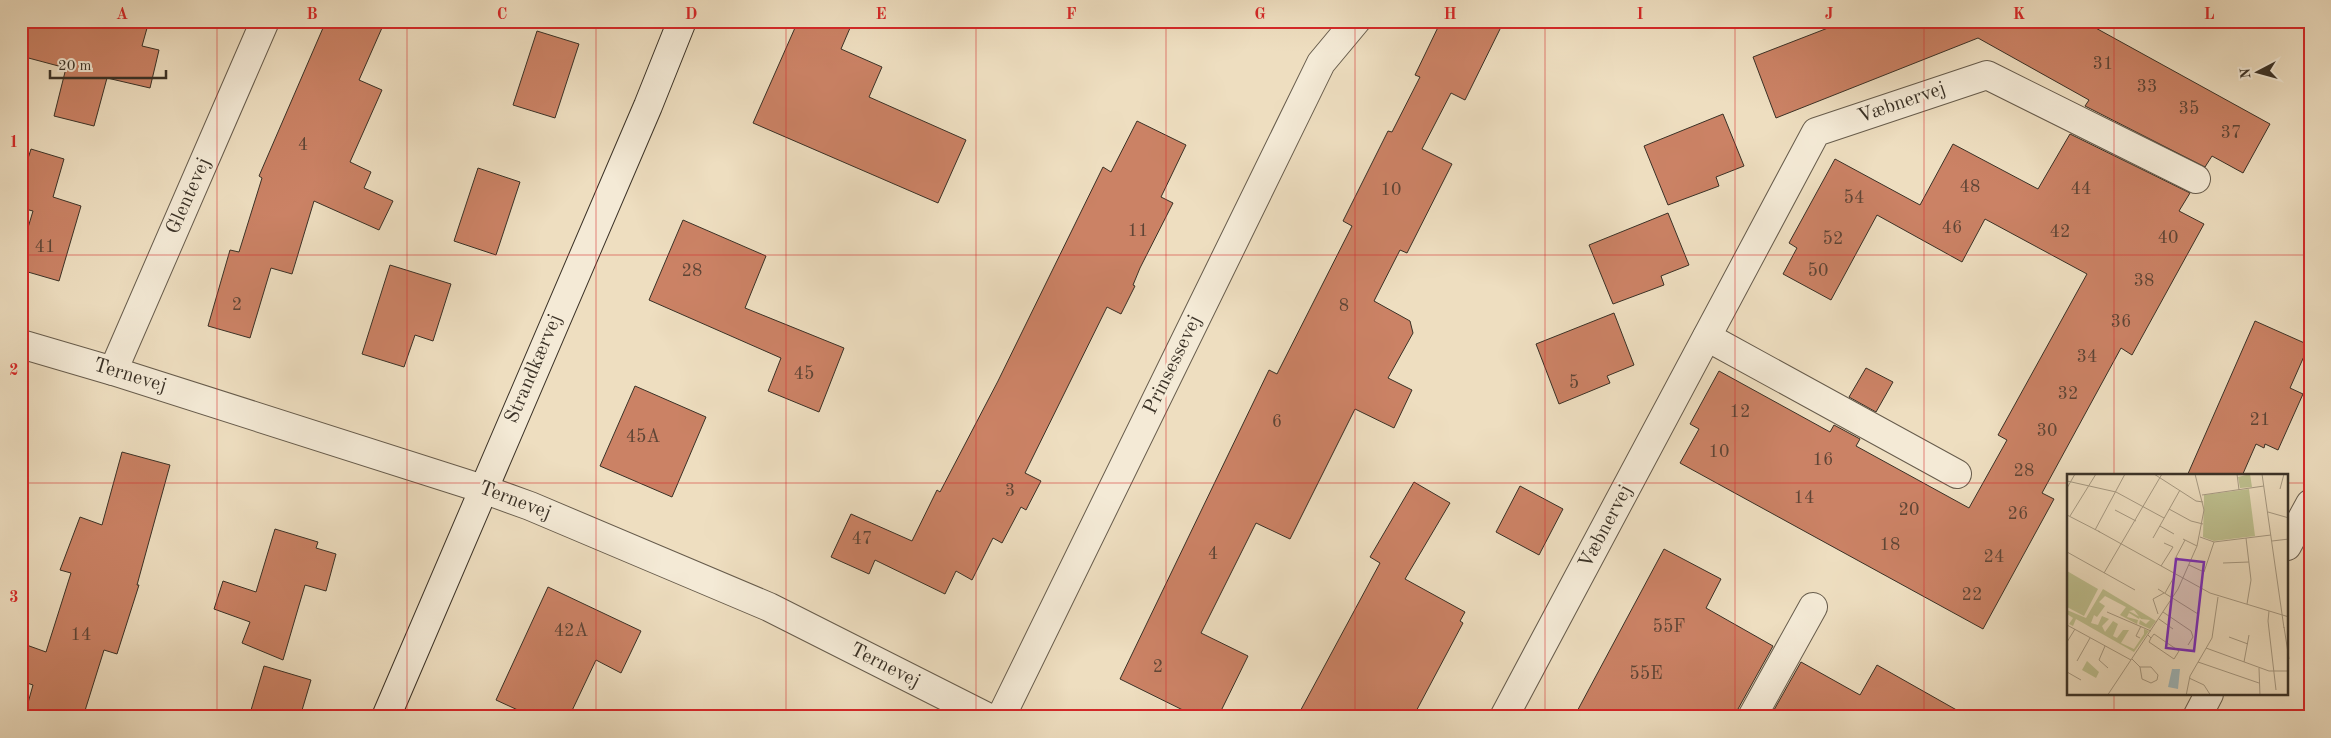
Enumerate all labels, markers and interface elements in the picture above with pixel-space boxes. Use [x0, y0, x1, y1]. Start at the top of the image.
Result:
text: A [116, 7, 128, 23]
text: B [306, 7, 318, 23]
text: C [497, 7, 507, 23]
text: D [685, 7, 697, 23]
text: E [875, 7, 887, 23]
text: F [1066, 7, 1077, 23]
text: G [1254, 7, 1266, 23]
text: H [1443, 7, 1457, 23]
text: I [1636, 7, 1644, 23]
text: J [1825, 7, 1834, 23]
text: K [2013, 7, 2025, 23]
text: L [2204, 7, 2215, 23]
scale bar [50, 48, 166, 80]
north arrow [2234, 48, 2284, 98]
house number: 31 [2093, 55, 2113, 73]
text: 20 m [58, 59, 92, 74]
text: N [2239, 67, 2254, 79]
house number: 33 [2137, 78, 2157, 96]
street label: Væbnervej [1855, 79, 1949, 127]
house number: 35 [2179, 100, 2199, 118]
house number: 37 [2221, 124, 2241, 142]
text: 1 [9, 135, 19, 151]
house number: 4 [298, 136, 308, 154]
street label: Glentevej [163, 155, 215, 237]
house number: 48 [1960, 178, 1980, 196]
house number: 44 [2071, 180, 2091, 198]
house number: 10 [1381, 181, 1401, 199]
house number: 54 [1844, 189, 1864, 207]
house number: 46 [1942, 219, 1962, 237]
house number: 11 [1128, 222, 1148, 240]
house number: 42 [2050, 223, 2070, 241]
house number: 40 [2158, 229, 2178, 247]
house number: 52 [1823, 230, 1843, 248]
house number: 41 [35, 238, 55, 256]
house number: 28 [682, 262, 702, 280]
house number: 50 [1808, 262, 1828, 280]
house number: 38 [2134, 272, 2154, 290]
house number: 2 [232, 296, 242, 314]
house number: 8 [1339, 297, 1349, 315]
street label: Strandkærvej [502, 311, 566, 427]
street label: Prinsessevej [1140, 312, 1206, 418]
house number: 36 [2111, 313, 2131, 331]
house number: 34 [2077, 348, 2097, 366]
street label: Ternevej [91, 355, 169, 397]
text: 2 [9, 363, 19, 379]
house number: 45 [794, 365, 814, 383]
house number: 5 [1569, 374, 1579, 392]
house number: 32 [2058, 385, 2078, 403]
house number: 12 [1730, 403, 1750, 421]
house number: 21 [2250, 411, 2270, 429]
house number: 6 [1272, 413, 1282, 431]
house number: 30 [2037, 422, 2057, 440]
house number: 45A [626, 428, 661, 446]
house number: 10 [1709, 443, 1729, 461]
house number: 16 [1813, 451, 1833, 469]
house number: 28 [2014, 462, 2034, 480]
inset map [2067, 474, 2288, 696]
street label: Ternevej [476, 478, 554, 524]
house number: 3 [1005, 482, 1015, 500]
street label: Væbnervej [1576, 482, 1636, 572]
house number: 14 [1794, 489, 1814, 507]
house number: 20 [1899, 501, 1919, 519]
house number: 26 [2008, 505, 2028, 523]
house number: 47 [852, 530, 872, 548]
house number: 18 [1880, 536, 1900, 554]
house number: 4 [1208, 545, 1218, 563]
house number: 24 [1984, 548, 2004, 566]
house number: 22 [1962, 586, 1982, 604]
text: 3 [9, 590, 19, 606]
house number: 55F [1652, 618, 1686, 636]
house number: 42A [554, 622, 589, 640]
house number: 14 [71, 626, 91, 644]
street label: Ternevej [847, 640, 923, 692]
house number: 2 [1153, 658, 1163, 676]
house number: 55E [1629, 665, 1663, 683]

